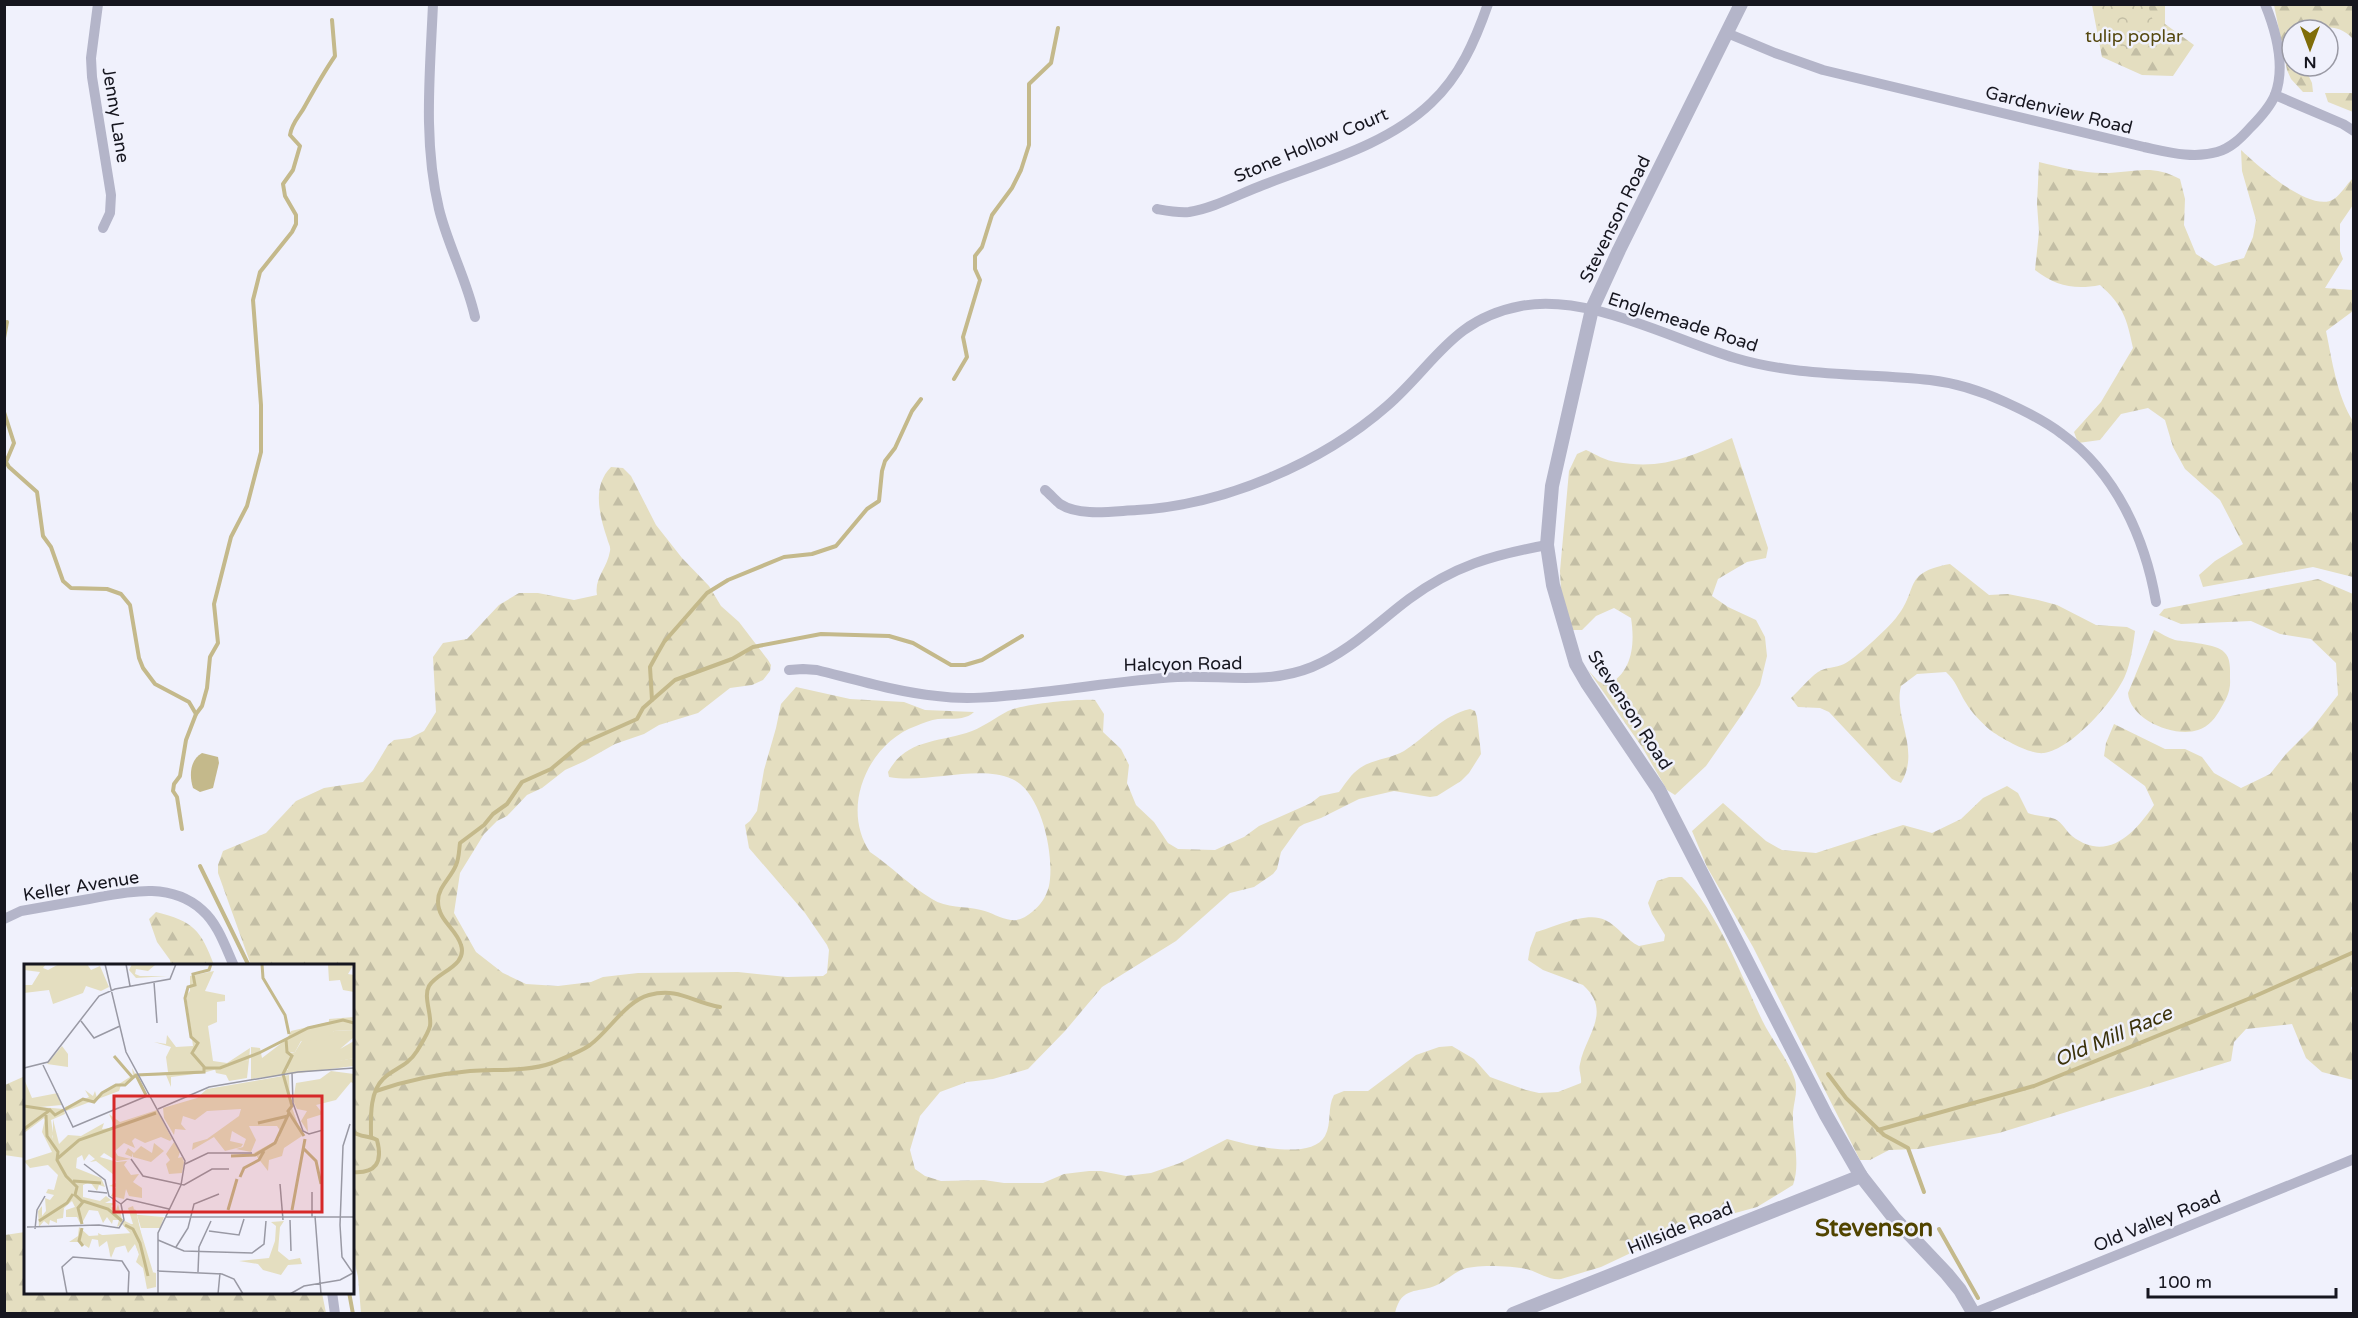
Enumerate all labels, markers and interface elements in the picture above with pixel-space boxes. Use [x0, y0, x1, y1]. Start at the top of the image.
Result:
north arrow [2280, 18, 2340, 78]
park label: tulip poplar [2085, 25, 2183, 47]
text: N [2304, 52, 2316, 72]
street label: Jenny Lane [98, 66, 134, 164]
street label: Gardenview Road [1983, 81, 2135, 139]
street label: Stone Hollow Court [1231, 103, 1391, 187]
street label: Stevenson Road [1575, 152, 1655, 286]
street label: Englemeade Road [1605, 287, 1761, 357]
street label: Stevenson Road [1583, 646, 1677, 774]
street label: Halcyon Road [1123, 652, 1243, 676]
street label: Keller Avenue [21, 866, 141, 906]
inset map [24, 964, 354, 1294]
water label: Old Mill Race [2051, 1001, 2177, 1072]
street label: Old Valley Road [2090, 1185, 2224, 1257]
street label: Hillside Road [1624, 1197, 1736, 1259]
district label: Stevenson [1815, 1214, 1933, 1243]
scale bar [2148, 1261, 2336, 1299]
text: 100 m [2157, 1271, 2212, 1293]

